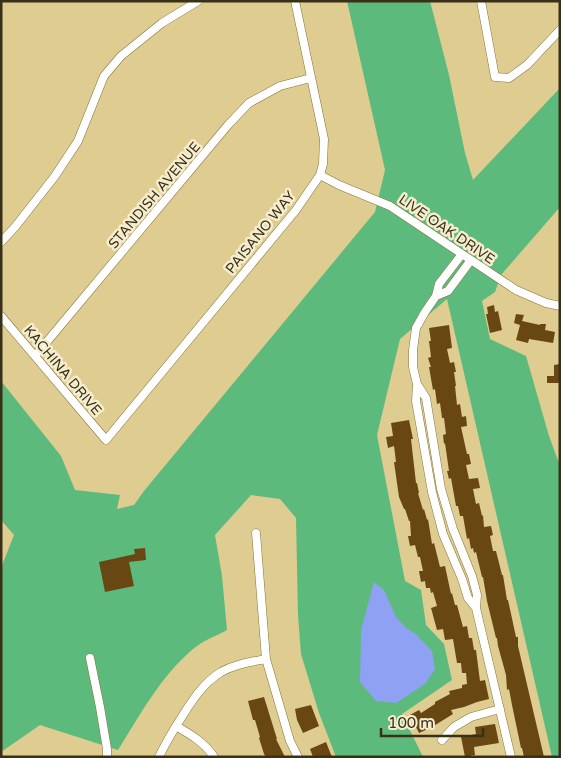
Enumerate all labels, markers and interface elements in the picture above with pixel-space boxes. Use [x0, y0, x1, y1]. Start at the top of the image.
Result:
street label: STANDISH AVENUE [105, 138, 204, 252]
street label: PAISANO WAY [222, 188, 299, 277]
street label: LIVE OAK DRIVE [396, 191, 498, 268]
street label: KACHINA DRIVE [20, 322, 105, 419]
scale bar [381, 706, 484, 738]
text: 100 m [388, 714, 434, 732]

